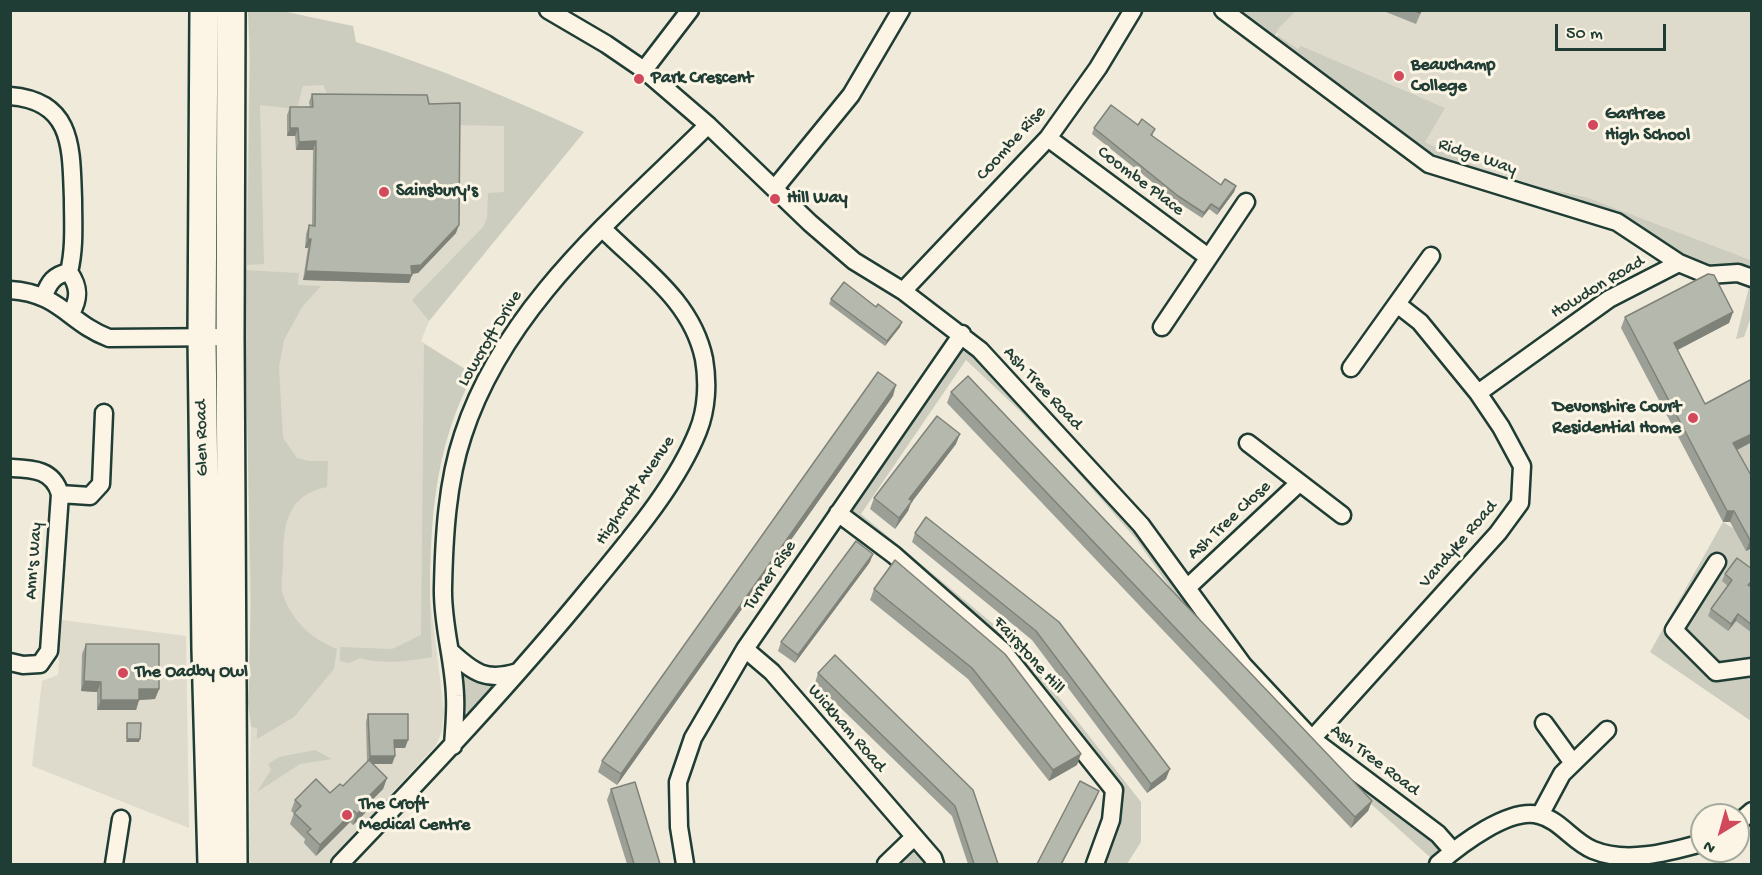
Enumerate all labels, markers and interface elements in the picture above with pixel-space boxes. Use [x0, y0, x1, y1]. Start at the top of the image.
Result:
scale bar [1558, 12, 1669, 50]
text: 50 m [1566, 24, 1603, 45]
place label: Beauchamp College [1411, 55, 1495, 98]
place label: Park Crescent [651, 68, 753, 90]
marker: Beauchamp College [1392, 69, 1406, 83]
marker: Park Crescent [632, 72, 646, 86]
street label: Coombe Rise [973, 102, 1051, 186]
place label: Gartree High School [1605, 104, 1690, 146]
marker: Gartree High School [1586, 118, 1600, 132]
street label: Ridge Way [1435, 134, 1519, 182]
street label: Coombe Place [1092, 142, 1188, 222]
place label: Sainsbury's [396, 181, 478, 203]
marker: Sainsbury's [377, 185, 391, 199]
place label: Hill Way [787, 188, 848, 210]
marker: Hill Way [768, 192, 782, 206]
street label: Howdon Road [1547, 252, 1649, 324]
street label: Lowcroft Drive [454, 287, 528, 391]
street label: Ash Tree Road [998, 343, 1086, 435]
place label: Devonshire Court Residential Home [1552, 397, 1681, 440]
street label: Glen Road [192, 399, 214, 477]
marker: Devonshire Court Residential Home [1686, 411, 1700, 425]
street label: Highcroft Avenue [591, 432, 681, 550]
street label: Ash Tree Close [1184, 477, 1276, 565]
street label: Vandyke Road [1415, 497, 1503, 593]
street label: Ann's Way [22, 522, 48, 600]
street label: Turner Rise [740, 537, 802, 615]
street label: Fairstone Hill [988, 613, 1068, 699]
place label: The Oadby Owl [135, 662, 248, 684]
marker: The Oadby Owl [116, 666, 130, 680]
street label: Wickham Road [802, 681, 890, 777]
street label: Ash Tree Road [1325, 720, 1423, 802]
place label: The Croft Medical Centre [359, 794, 470, 836]
north arrow [1690, 803, 1750, 863]
marker: The Croft Medical Centre [340, 808, 354, 822]
text: N [1700, 835, 1720, 857]

